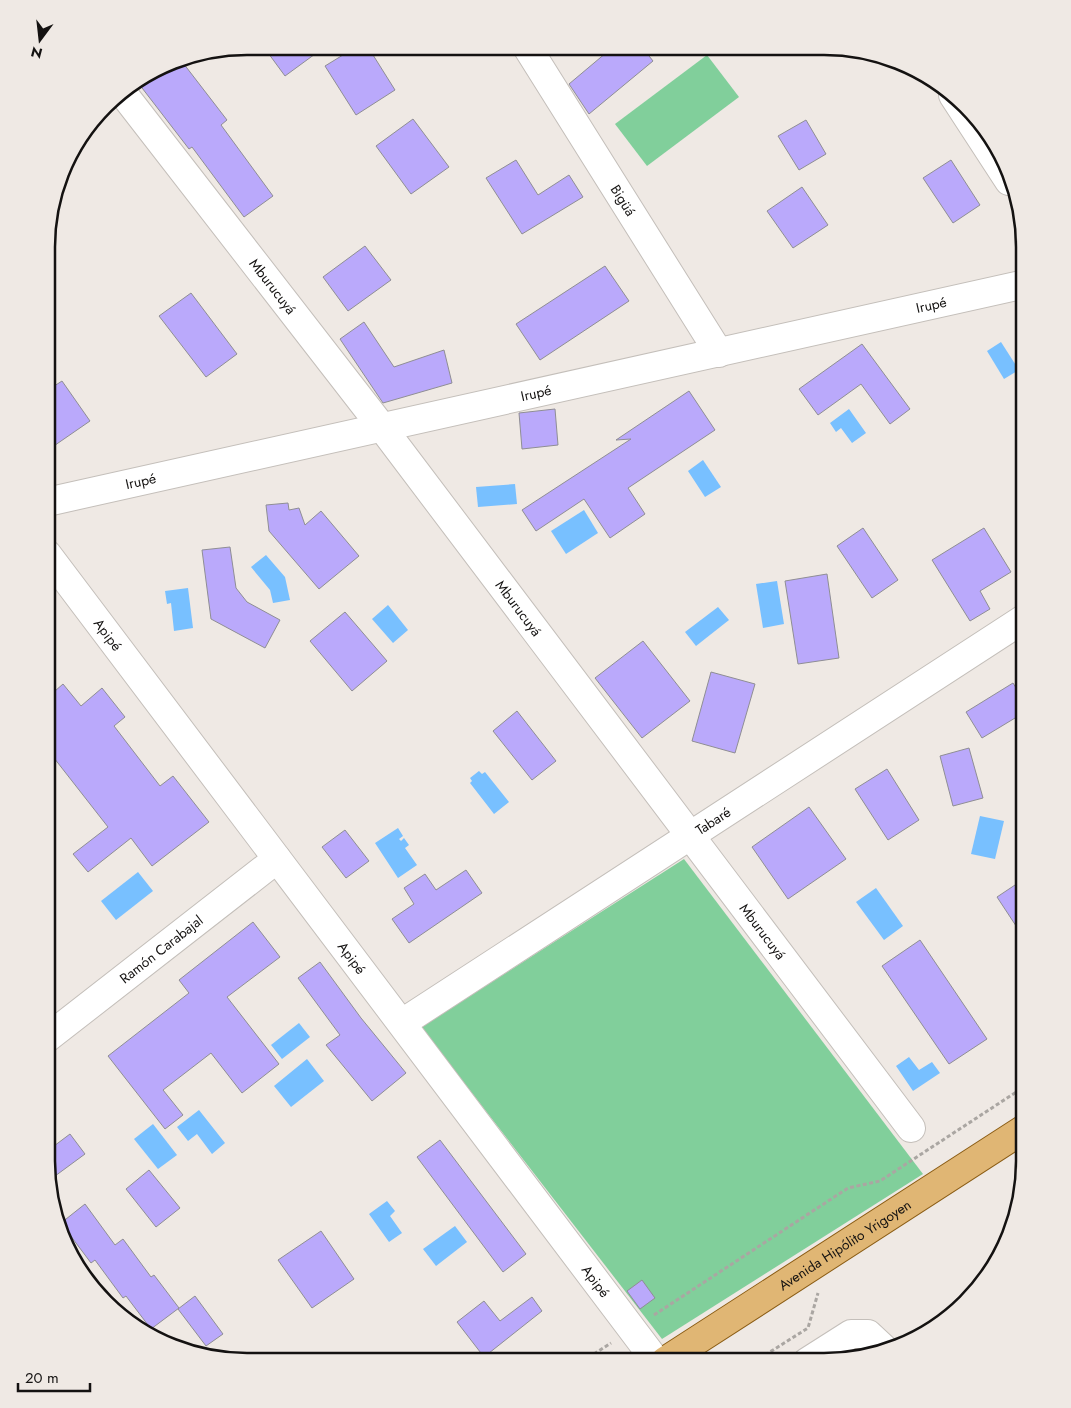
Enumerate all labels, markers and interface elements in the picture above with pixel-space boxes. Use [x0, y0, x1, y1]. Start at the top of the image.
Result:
north arrow [15, 15, 65, 65]
text: N [29, 41, 45, 64]
street label: Bigüá [606, 181, 641, 220]
street label: Mburucuyá [245, 254, 301, 319]
street label: Irupé [914, 292, 949, 318]
street label: Irupé [519, 380, 553, 406]
street label: Irupé [123, 468, 158, 494]
street label: Mburucuyá [491, 576, 546, 641]
street label: Apipé [89, 614, 127, 655]
street label: Tabaré [692, 802, 735, 840]
street label: Mburucuyá [735, 899, 790, 964]
street label: Ramón Carabajal [115, 910, 207, 988]
street label: Apipé [333, 937, 371, 978]
street label: Avenida Hipólito Yrigoyen [775, 1195, 915, 1295]
street label: Apipé [577, 1261, 615, 1302]
scale bar [18, 1360, 90, 1392]
text: 20 m [25, 1367, 59, 1389]

